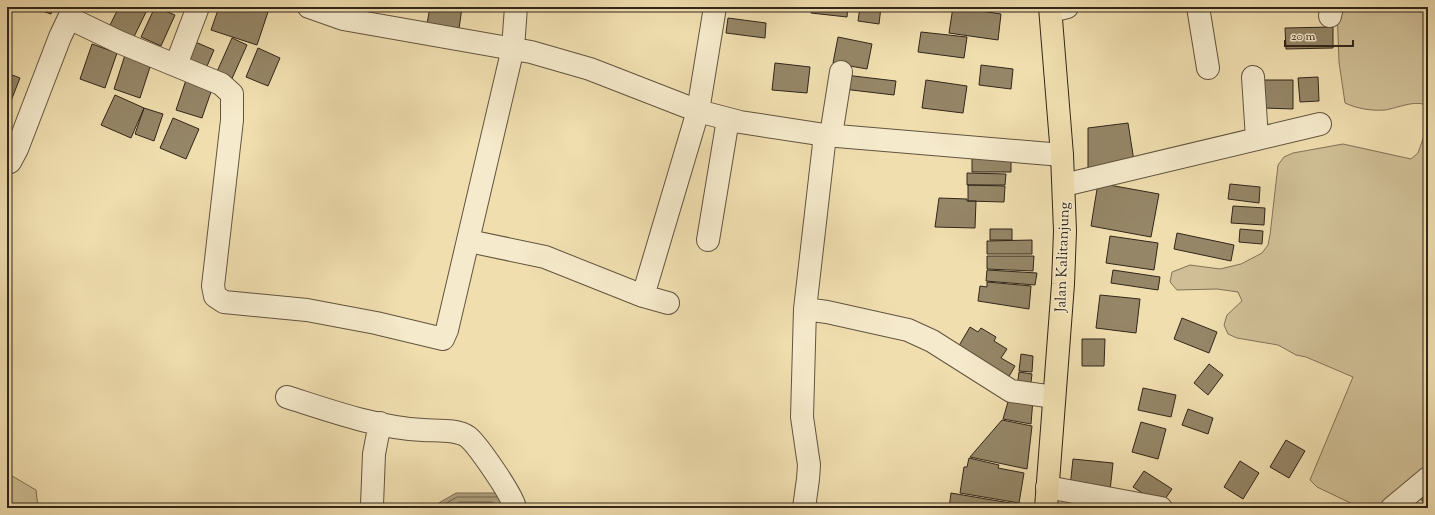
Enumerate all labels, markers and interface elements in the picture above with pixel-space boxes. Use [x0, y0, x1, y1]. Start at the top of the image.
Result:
scale bar [1285, 22, 1353, 48]
text: 20 m [1291, 28, 1316, 46]
street label: Jalan Kalitanjung [1051, 202, 1076, 313]

